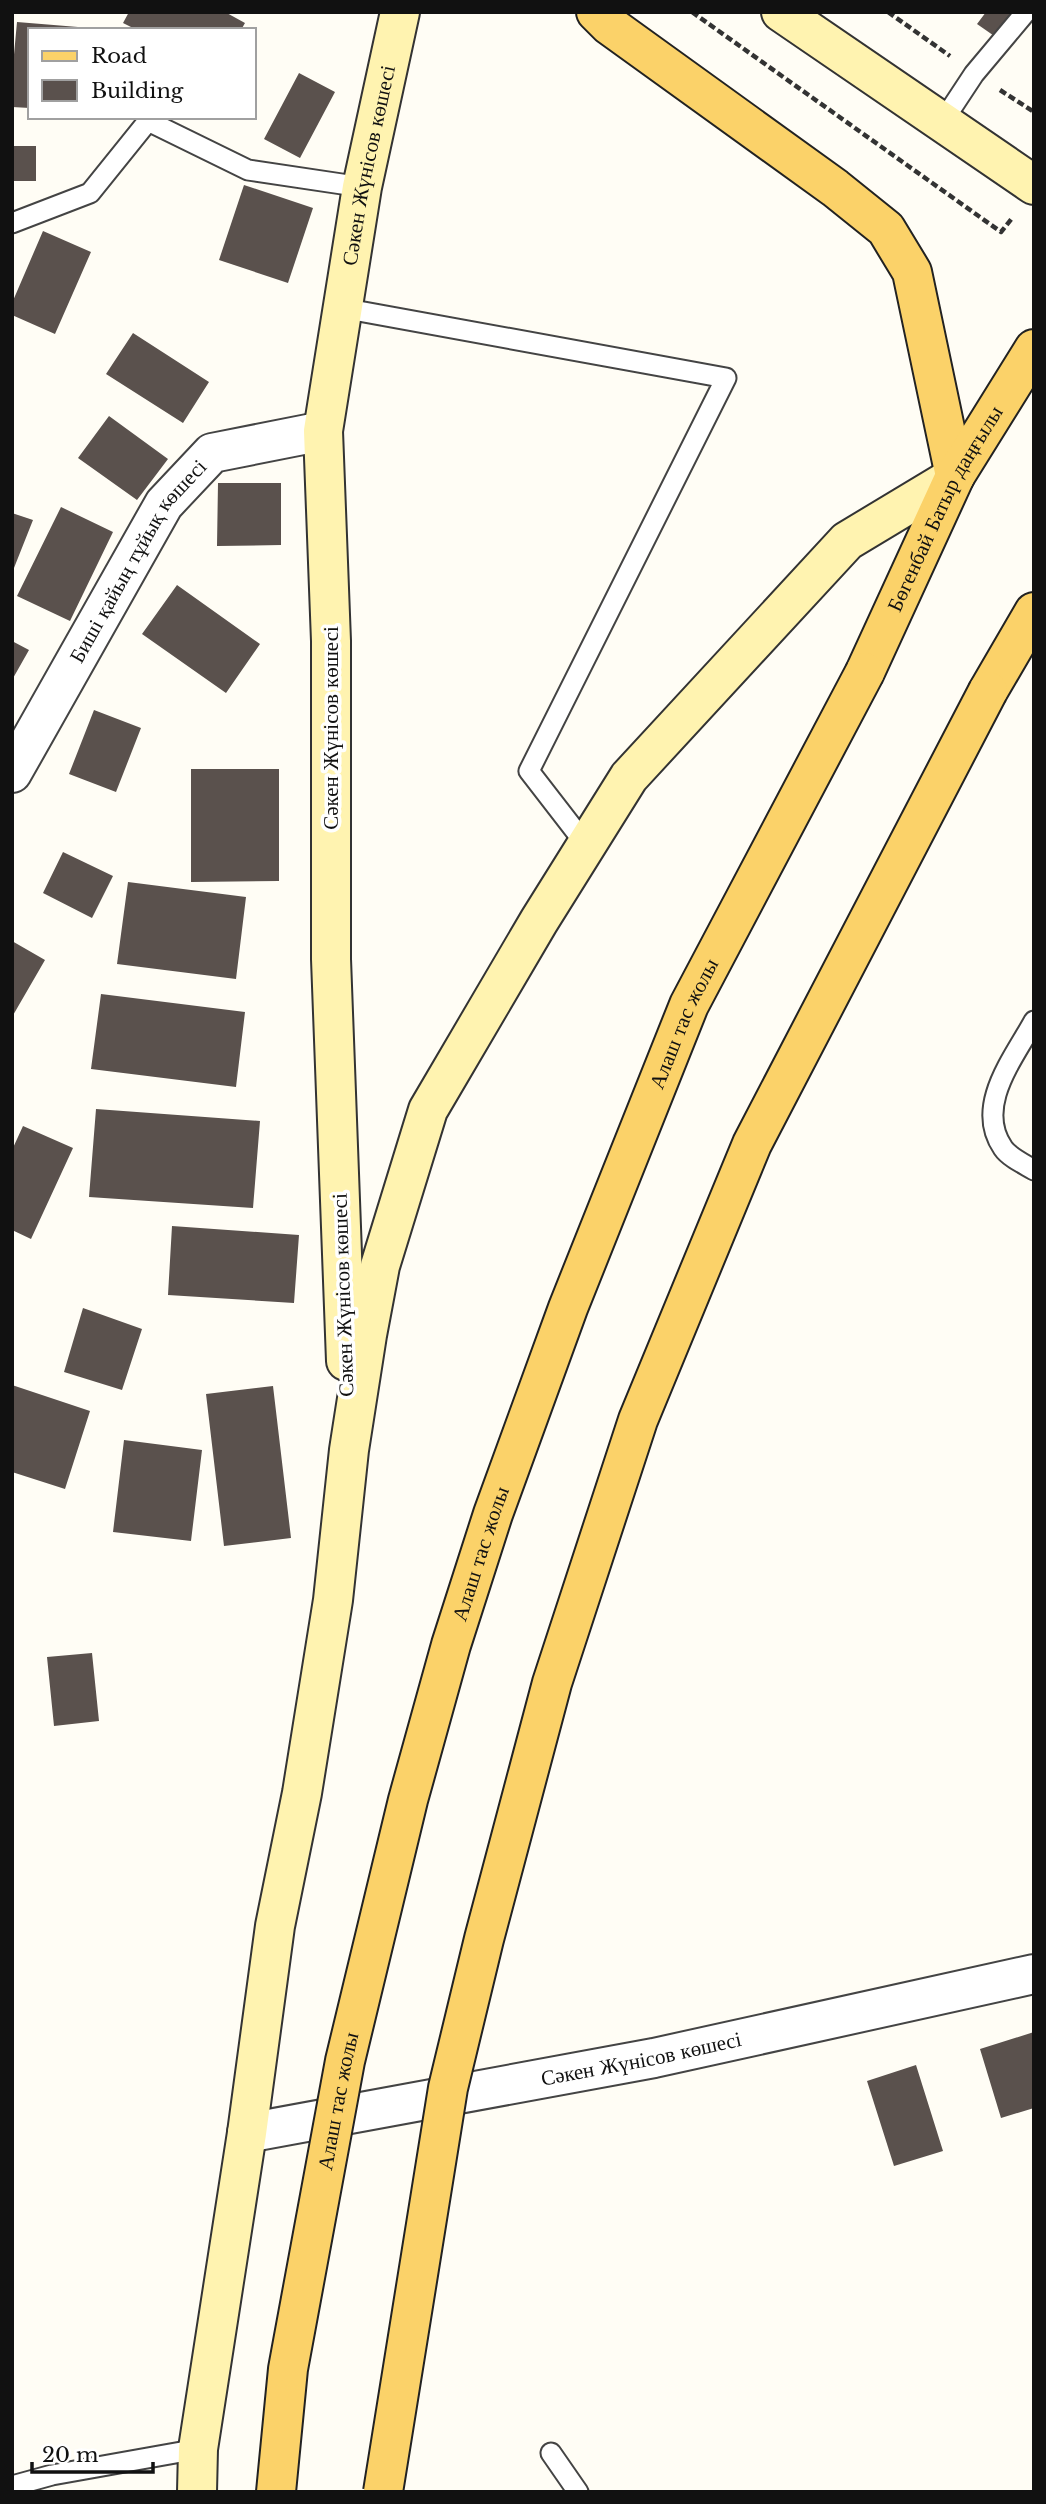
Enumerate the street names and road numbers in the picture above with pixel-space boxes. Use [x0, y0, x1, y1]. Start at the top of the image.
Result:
street label: Сәкен Жүнісов көшесі [337, 63, 401, 267]
street label: Бөгенбай Батыр даңғылы [882, 401, 1008, 616]
street label: Биші қайың тұйық көшесі [64, 454, 212, 667]
street label: Сәкен Жүнісов көшесі [318, 626, 344, 830]
street label: Алаш тас жолы [644, 954, 724, 1093]
street label: Сәкен Жүнісов көшесі [326, 1193, 360, 1397]
street label: Алаш тас жолы [446, 1483, 515, 1624]
street label: Сәкен Жүнісов көшесі [539, 2026, 744, 2092]
street label: Алаш тас жолы [312, 2030, 365, 2172]

